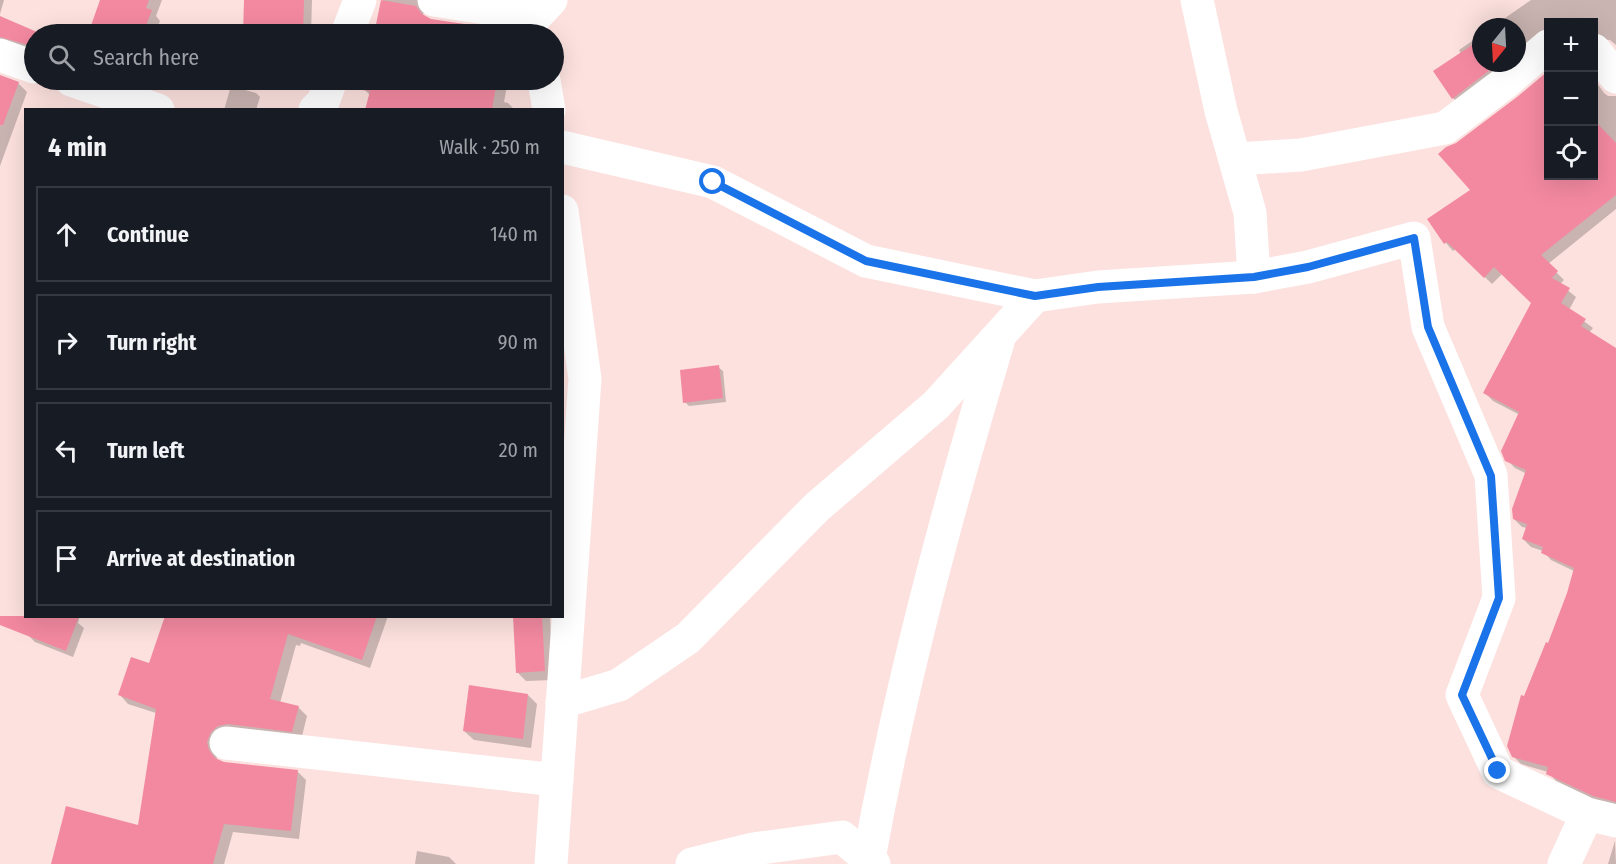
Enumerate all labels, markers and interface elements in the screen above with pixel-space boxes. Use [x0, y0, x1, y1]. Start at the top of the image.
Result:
north arrow [1472, 18, 1526, 72]
map controls [1544, 18, 1598, 180]
button: + [1544, 18, 1598, 72]
search box [24, 24, 564, 90]
icon: search [45, 41, 78, 74]
text: Search here [93, 44, 199, 71]
button: − [1544, 72, 1598, 126]
button: locate [1544, 126, 1598, 180]
text: 4 min [48, 132, 107, 163]
text: Walk · 250 m [439, 135, 540, 159]
route start [699, 168, 725, 194]
icon: ahead [50, 218, 83, 251]
text: Continue [107, 221, 189, 248]
text: 140 m [490, 222, 538, 246]
icon: right [50, 326, 83, 359]
text: Turn right [107, 329, 196, 356]
text: 90 m [498, 330, 538, 354]
icon: left [50, 434, 83, 467]
text: Turn left [107, 437, 185, 464]
text: 20 m [499, 438, 538, 462]
icon: arrive [50, 542, 83, 575]
text: Arrive at destination [107, 545, 295, 572]
route end [1484, 757, 1510, 783]

